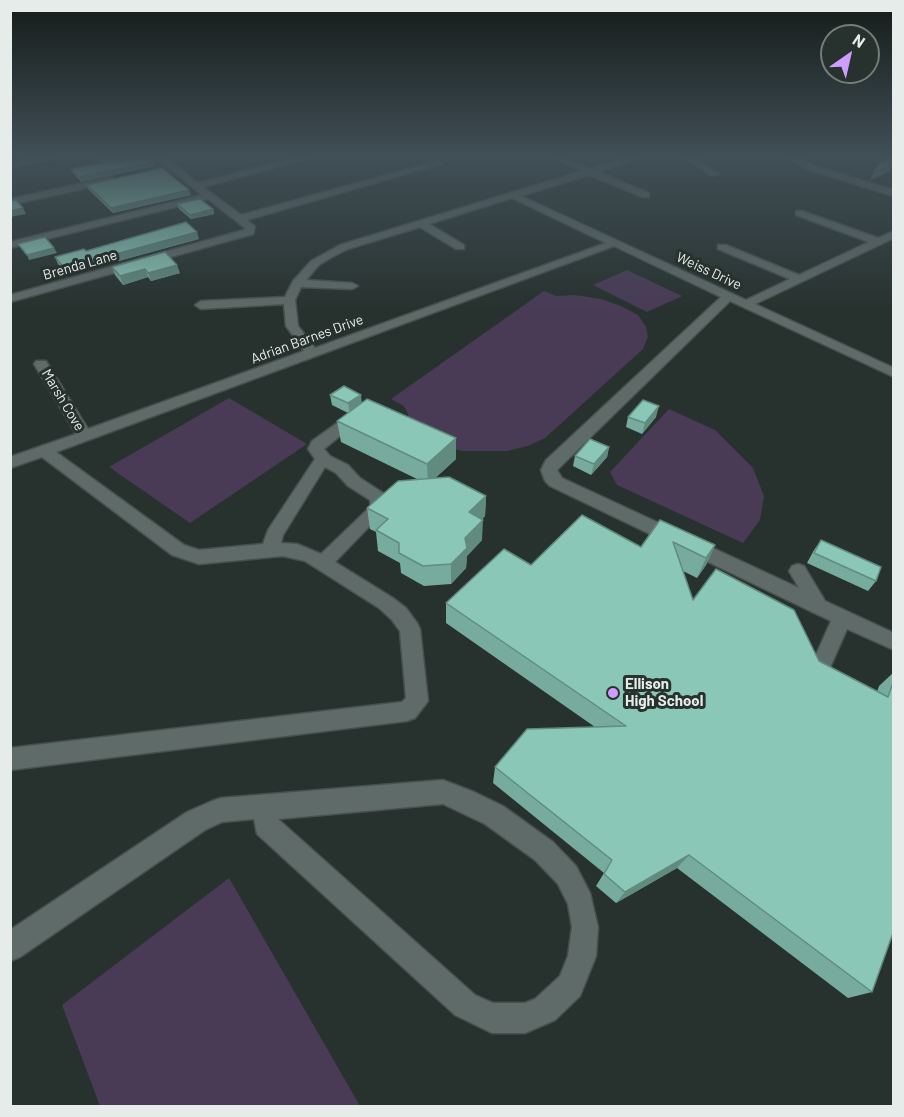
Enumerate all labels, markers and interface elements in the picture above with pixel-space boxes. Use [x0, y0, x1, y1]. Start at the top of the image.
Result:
north arrow [820, 24, 880, 84]
text: N [849, 29, 869, 51]
street label: Brenda Lane [41, 246, 119, 284]
street label: Weiss Drive [674, 249, 744, 293]
street label: Adrian Barnes Drive [248, 311, 366, 367]
street label: Marsh Cove [38, 366, 88, 434]
place label: Ellison High School [625, 675, 703, 710]
marker: Ellison High School [606, 686, 620, 700]

